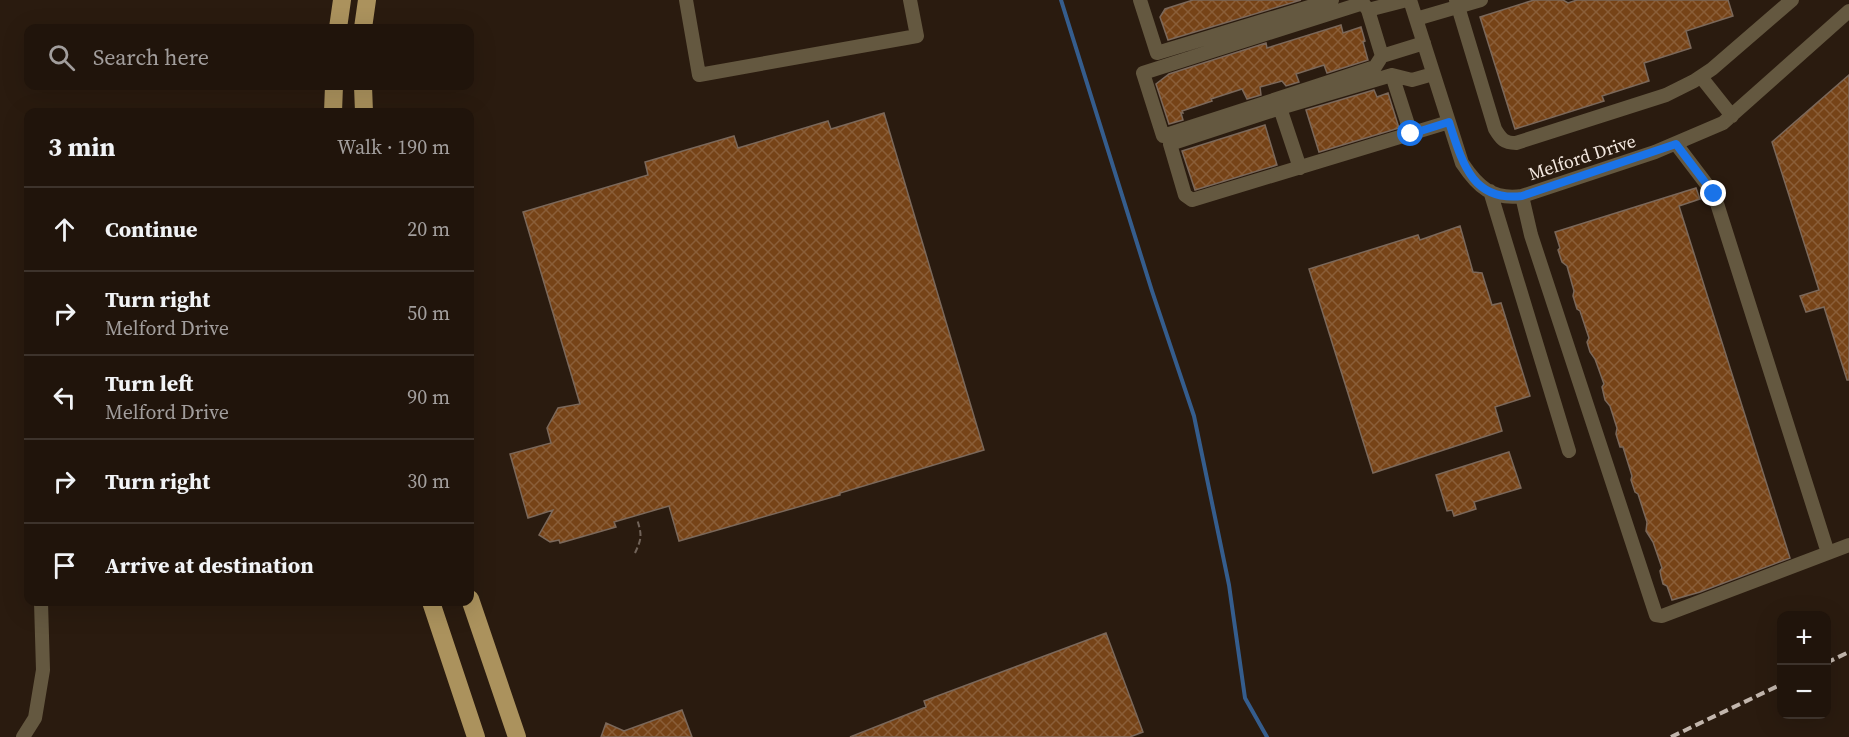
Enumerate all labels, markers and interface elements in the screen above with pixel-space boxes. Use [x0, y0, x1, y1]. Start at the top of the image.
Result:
search box [24, 24, 474, 90]
icon: search [45, 41, 78, 74]
text: Search here [93, 42, 209, 72]
route start [1397, 120, 1423, 146]
street label: Melford Drive [1525, 128, 1639, 186]
text: 3 min [48, 129, 115, 165]
text: Walk · 190 m [337, 133, 450, 161]
route end [1700, 180, 1726, 206]
icon: ahead [48, 213, 81, 246]
text: Continue [105, 214, 198, 244]
text: 20 m [407, 215, 450, 243]
text: Turn right [105, 284, 210, 314]
icon: right [48, 297, 81, 330]
text: 50 m [407, 299, 450, 327]
text: Melford Drive [105, 314, 229, 342]
text: Turn left [105, 368, 193, 398]
icon: left [48, 381, 81, 414]
text: 90 m [407, 383, 450, 411]
text: Melford Drive [105, 398, 229, 426]
icon: right [48, 465, 81, 498]
text: Turn right [105, 466, 210, 496]
text: 30 m [407, 467, 450, 495]
icon: arrive [48, 549, 81, 582]
text: Arrive at destination [105, 550, 314, 580]
map controls [1777, 611, 1831, 719]
button: + [1777, 611, 1831, 665]
button: − [1777, 665, 1831, 719]

